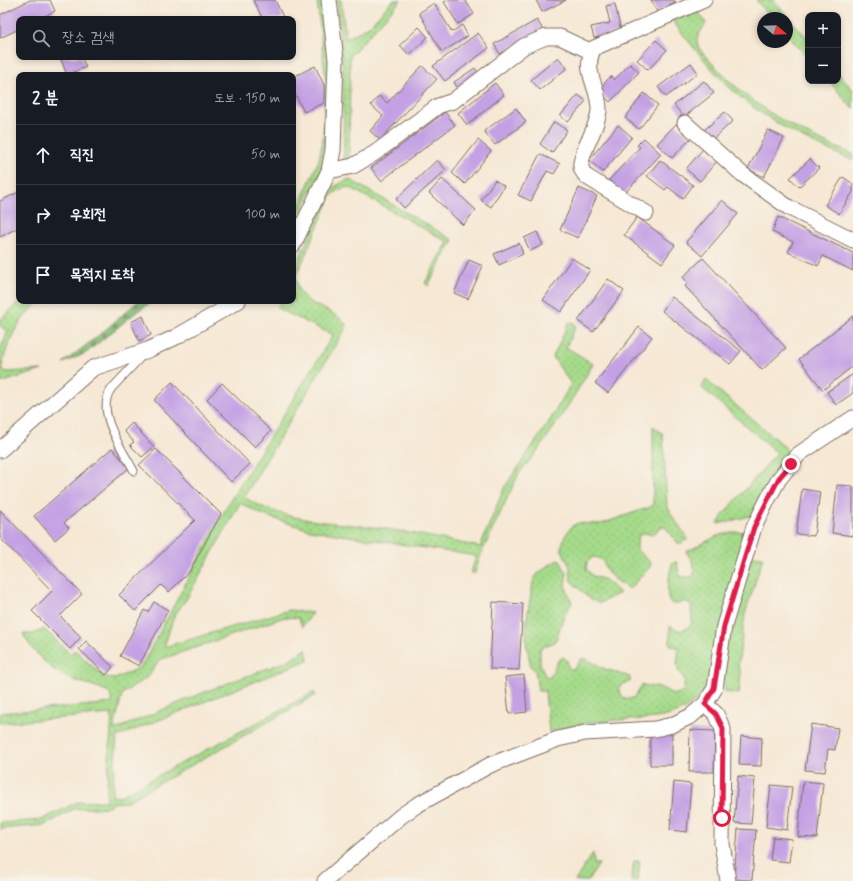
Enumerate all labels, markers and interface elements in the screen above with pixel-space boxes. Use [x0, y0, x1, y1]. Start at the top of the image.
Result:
north arrow [757, 12, 793, 48]
map controls [805, 12, 841, 84]
button: + [805, 12, 841, 48]
search box [16, 16, 296, 60]
icon: search [30, 27, 52, 49]
text: 장소 검색 [62, 28, 114, 48]
button: − [805, 48, 841, 84]
text: 2 분 [32, 87, 59, 109]
text: 도보 · 150 m [214, 90, 280, 107]
icon: ahead [32, 144, 54, 166]
text: 직진 [70, 145, 94, 165]
text: 50 m [251, 146, 280, 163]
icon: right [32, 204, 54, 226]
text: 우회전 [70, 205, 106, 225]
text: 100 m [245, 206, 280, 223]
icon: arrive [32, 264, 54, 286]
text: 목적지 도착 [70, 265, 134, 285]
route end [782, 455, 800, 473]
route start [713, 809, 731, 827]

